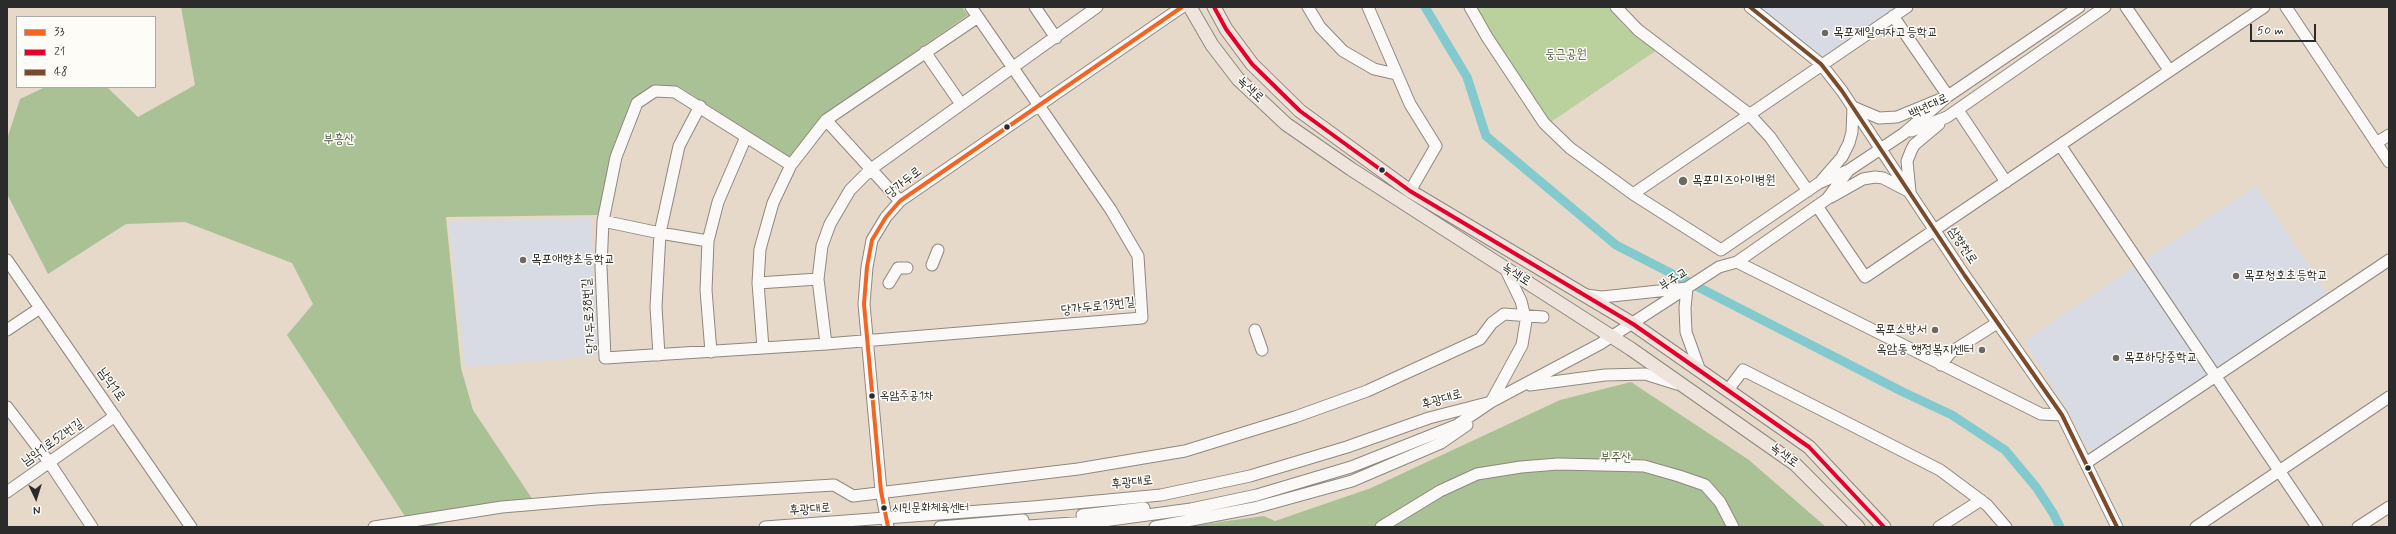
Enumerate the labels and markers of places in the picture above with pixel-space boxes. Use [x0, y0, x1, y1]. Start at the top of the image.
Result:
place label: 목포제일여자고등학교 [1833, 25, 1938, 41]
marker: 목포제일여자고등학교 [1820, 28, 1830, 38]
unlabelled marker [1002, 122, 1012, 132]
unlabelled marker [1377, 165, 1387, 175]
place label: 목포미즈아이병원 [1692, 173, 1776, 189]
marker: 목포미즈아이병원 [1677, 175, 1689, 187]
place label: 목포애향초등학교 [531, 252, 615, 268]
marker: 목포애향초등학교 [518, 255, 528, 265]
place label: 목포청호초등학교 [2244, 268, 2328, 284]
marker: 목포청호초등학교 [2231, 271, 2241, 281]
place label: 목포소방서 [1875, 322, 1927, 338]
marker: 목포소방서 [1930, 325, 1940, 335]
place label: 옥암동 행정복지센터 [1876, 342, 1974, 358]
marker: 옥암동 행정복지센터 [1977, 345, 1987, 355]
place label: 목포하당중학교 [2124, 350, 2197, 366]
marker: 목포하당중학교 [2111, 353, 2121, 363]
place label: 옥암주공1차 [880, 389, 934, 403]
marker: 옥암주공1차 [867, 391, 877, 401]
unlabelled marker [2083, 463, 2093, 473]
place label: 시민문화체육센터 [892, 501, 969, 515]
marker: 시민문화체육센터 [879, 503, 889, 513]

